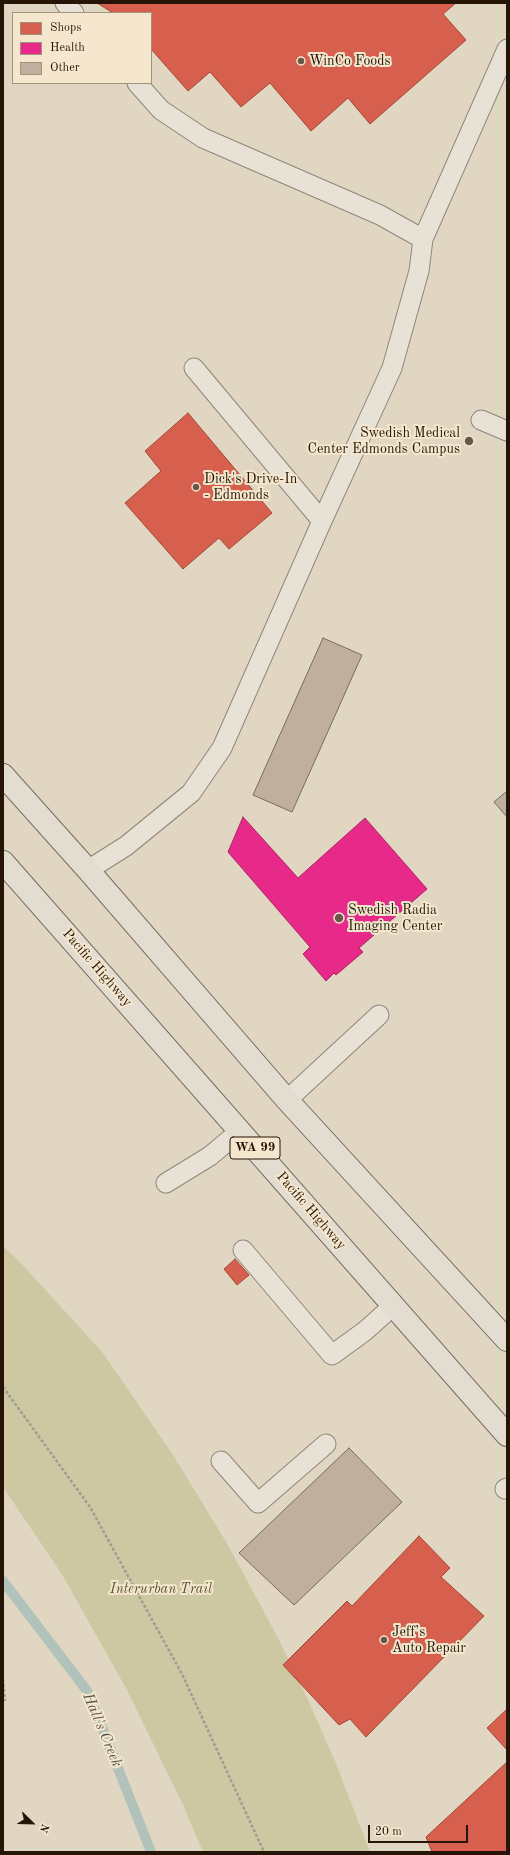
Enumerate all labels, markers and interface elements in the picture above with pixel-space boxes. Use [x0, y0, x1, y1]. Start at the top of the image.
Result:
legend [12, 12, 152, 84]
text: Shops [50, 22, 81, 34]
text: Health [50, 42, 85, 54]
place label: WinCo Foods [309, 53, 391, 69]
marker: WinCo Foods [296, 56, 306, 66]
text: Other [50, 62, 80, 74]
place label: Swedish Medical Center Edmonds Campus [308, 425, 460, 458]
marker: Swedish Medical Center Edmonds Campus [463, 435, 475, 447]
place label: Dick's Drive-In - Edmonds [204, 471, 297, 504]
marker: Dick's Drive-In - Edmonds [191, 482, 201, 492]
place label: Swedish Radia Imaging Center [348, 902, 442, 934]
marker: Swedish Radia Imaging Center [333, 912, 345, 924]
street label: Pacific Highway [59, 926, 135, 1010]
road number: WA 99 [230, 1137, 280, 1159]
street label: Pacific Highway [273, 1169, 349, 1253]
park label: Interurban Trail [110, 1581, 212, 1597]
place label: Jeff’s Auto Repair [392, 1624, 466, 1656]
marker: Jeff’s Auto Repair [379, 1635, 389, 1645]
water label: Hall's Creek [78, 1690, 126, 1770]
north arrow [12, 1803, 52, 1843]
scale bar [370, 1817, 470, 1843]
text: N [37, 1822, 50, 1834]
text: 20 m [375, 1826, 402, 1838]

